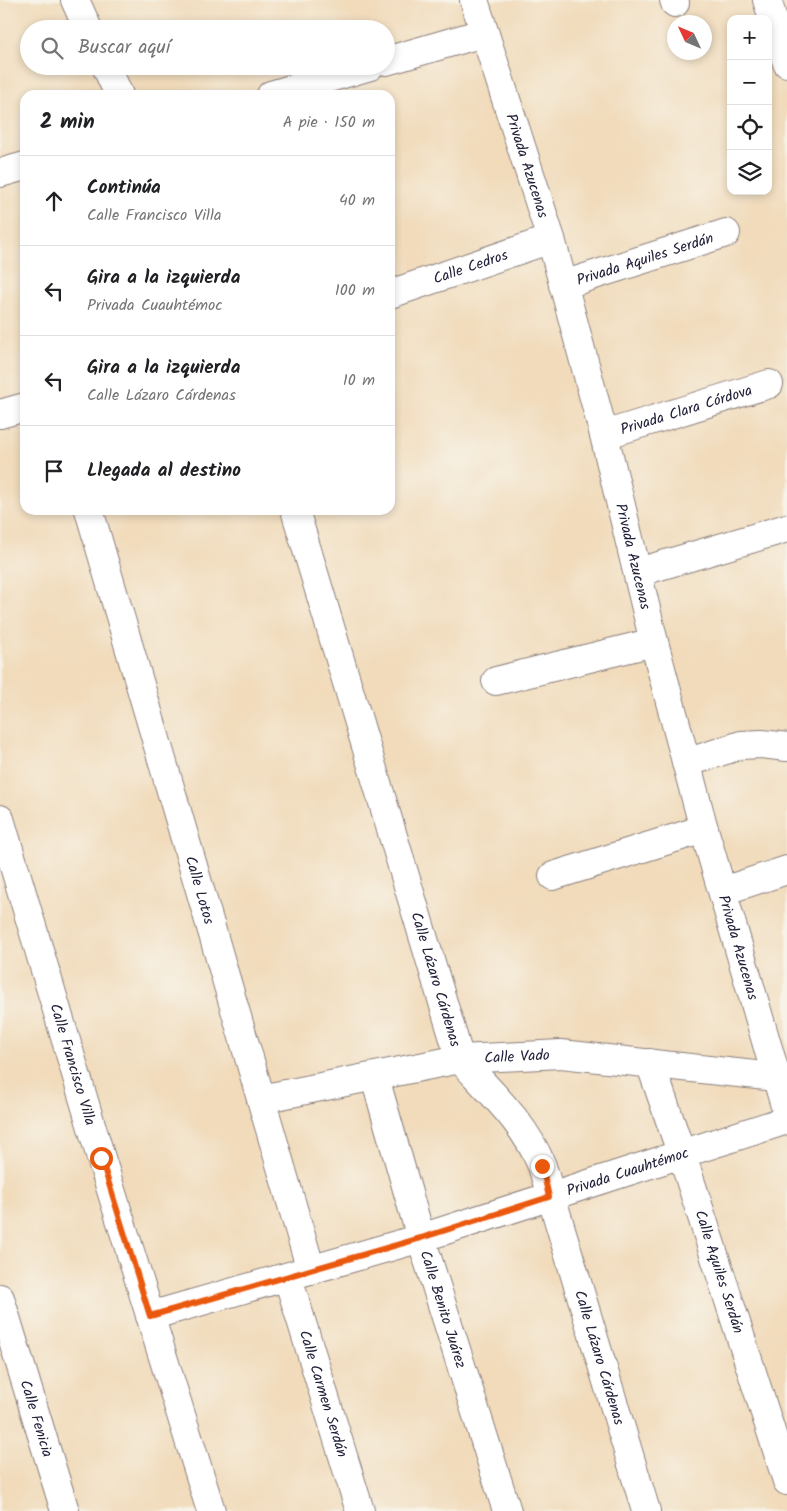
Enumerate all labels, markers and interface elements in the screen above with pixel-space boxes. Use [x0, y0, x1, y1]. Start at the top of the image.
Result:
north arrow [667, 15, 712, 60]
map controls [727, 15, 772, 195]
button: + [727, 15, 772, 60]
search box [20, 20, 395, 75]
text: Buscar aquí [78, 33, 170, 63]
icon: search [38, 34, 66, 62]
button: − [727, 60, 772, 105]
button: locate [727, 105, 772, 150]
text: 2 min [40, 106, 95, 139]
text: A pie · 150 m [283, 110, 375, 135]
street label: Privada Azucenas [498, 111, 555, 222]
button: layers [727, 150, 772, 195]
text: Continúa [87, 173, 161, 203]
icon: ahead [40, 187, 68, 215]
text: 40 m [339, 188, 375, 213]
text: Calle Francisco Villa [87, 203, 221, 228]
street label: Privada Aquiles Serdán [574, 227, 717, 293]
street label: Calle Cedros [430, 243, 512, 291]
text: Gira a la izquierda [87, 263, 240, 293]
icon: left [40, 277, 68, 305]
text: 100 m [335, 278, 375, 303]
text: Privada Cuauhtémoc [87, 293, 222, 318]
text: Gira a la izquierda [87, 353, 240, 383]
icon: left [40, 367, 68, 395]
text: 10 m [343, 368, 375, 393]
street label: Privada Clara Córdova [618, 379, 755, 442]
text: Calle Lázaro Cárdenas [87, 383, 236, 408]
text: Llegada al destino [87, 456, 241, 486]
icon: arrive [40, 457, 68, 485]
street label: Privada Azucenas [608, 501, 657, 613]
street label: Calle Lotos [178, 853, 221, 928]
street label: Privada Azucenas [711, 892, 765, 1004]
street label: Calle Lázaro Cárdenas [403, 909, 467, 1050]
street label: Calle Francisco Villa [43, 1001, 102, 1129]
street label: Calle Vado [484, 1044, 551, 1071]
street label: Privada Cuauhtémoc [564, 1141, 692, 1203]
route start [90, 1147, 113, 1170]
route end [531, 1155, 554, 1178]
street label: Calle Aquiles Serdán [688, 1207, 750, 1337]
street label: Calle Benito Juárez [413, 1247, 472, 1372]
street label: Calle Lázaro Cárdenas [567, 1288, 631, 1429]
street label: Calle Carmen Serdán [292, 1327, 354, 1461]
street label: Calle Fenicia [13, 1377, 59, 1460]

